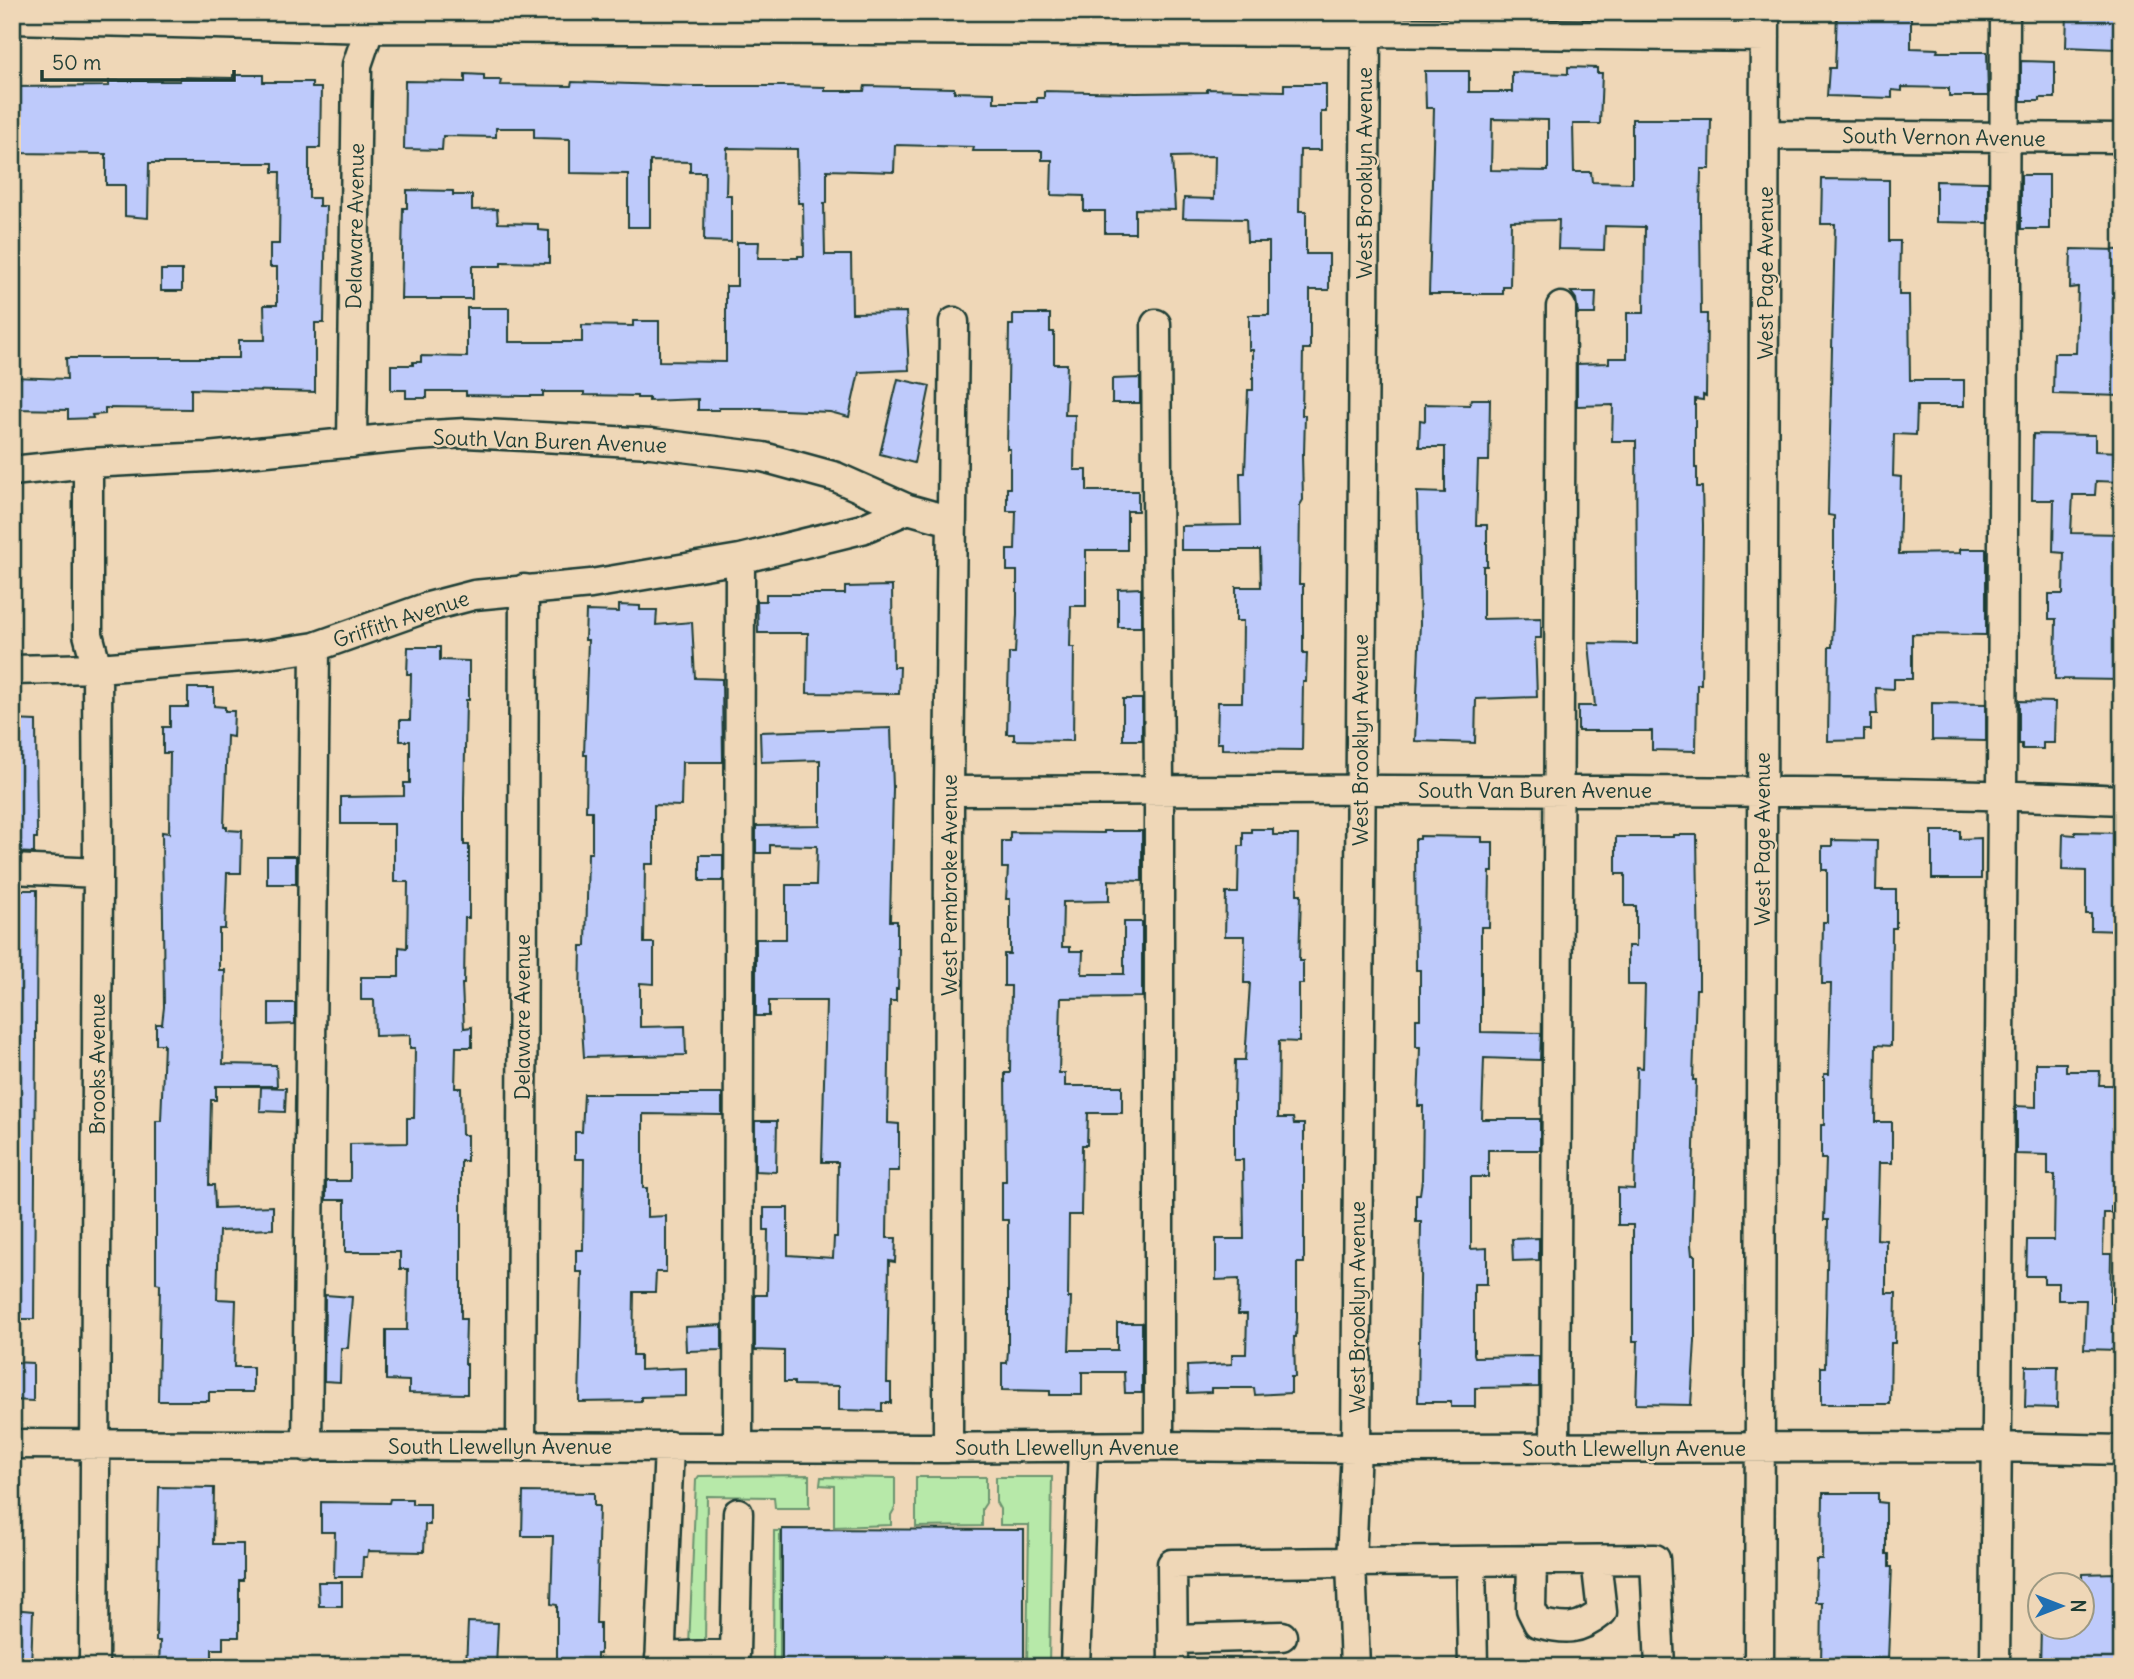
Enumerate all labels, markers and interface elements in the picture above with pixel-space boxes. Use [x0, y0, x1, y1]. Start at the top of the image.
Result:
scale bar [42, 38, 234, 82]
text: 50 m [52, 49, 101, 76]
street label: West Brooklyn Avenue [1351, 67, 1378, 279]
street label: South Vernon Avenue [1842, 122, 2046, 152]
street label: Delaware Avenue [340, 143, 370, 309]
street label: West Page Avenue [1752, 186, 1779, 360]
street label: South Van Buren Avenue [433, 423, 667, 459]
street label: Griffith Avenue [330, 584, 472, 654]
street label: West Brooklyn Avenue [1347, 634, 1374, 846]
street label: West Page Avenue [1749, 752, 1776, 926]
street label: West Pembroke Avenue [936, 774, 963, 996]
street label: South Van Buren Avenue [1418, 777, 1652, 804]
street label: Delaware Avenue [509, 934, 536, 1100]
street label: Brooks Avenue [84, 993, 111, 1135]
street label: West Brooklyn Avenue [1344, 1201, 1371, 1413]
street label: South Llewellyn Avenue [388, 1433, 612, 1460]
street label: South Llewellyn Avenue [955, 1434, 1179, 1461]
street label: South Llewellyn Avenue [1522, 1435, 1746, 1462]
north arrow [2025, 1570, 2096, 1640]
text: N [2066, 1599, 2090, 1613]

